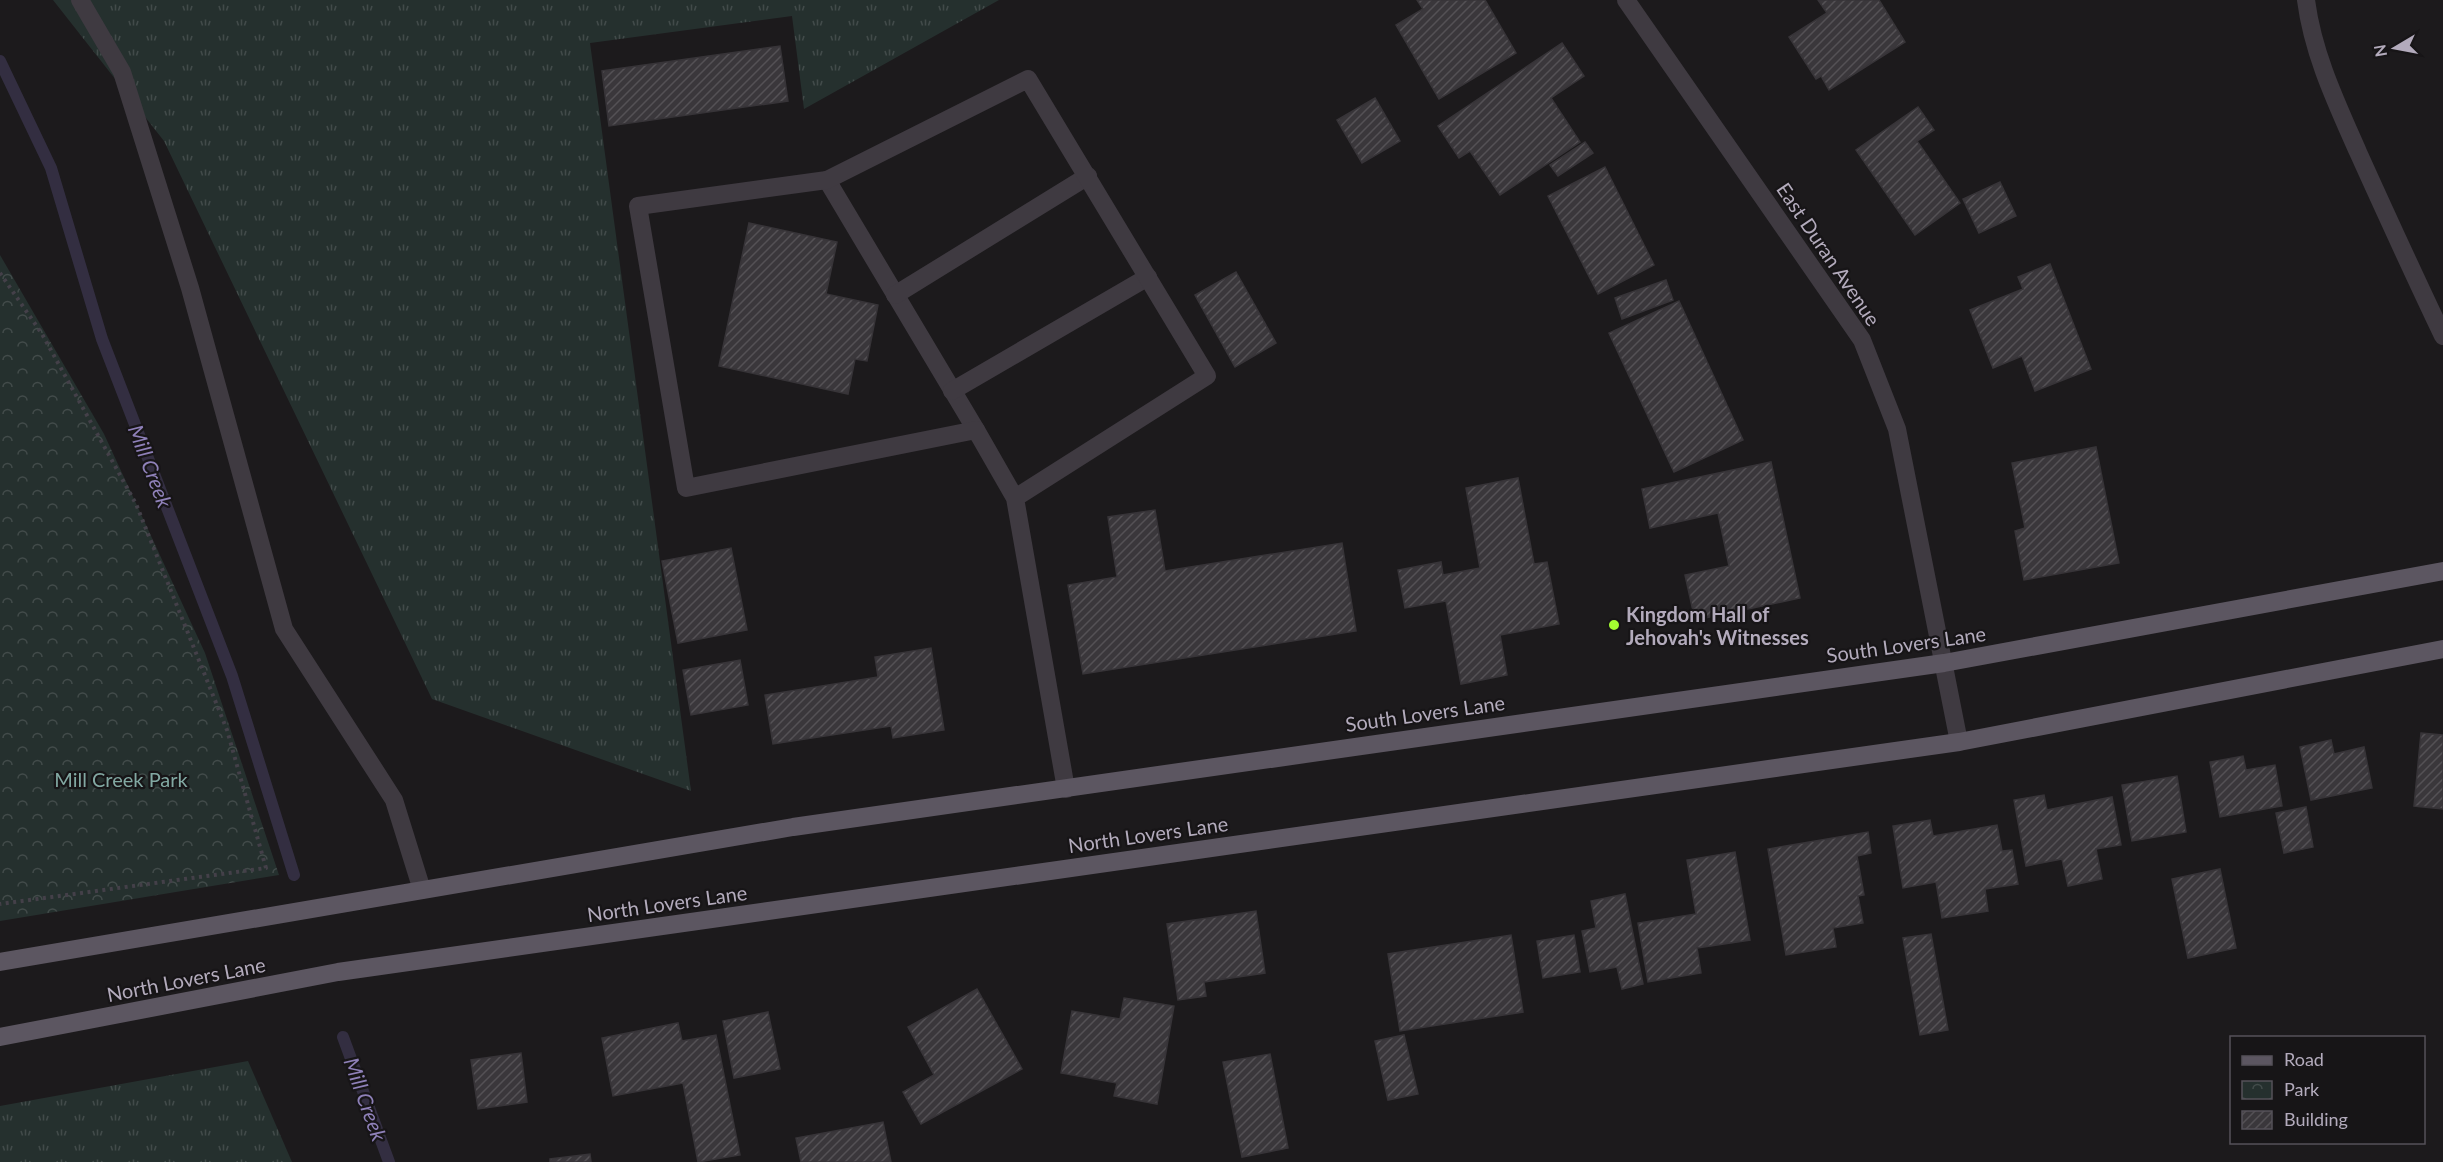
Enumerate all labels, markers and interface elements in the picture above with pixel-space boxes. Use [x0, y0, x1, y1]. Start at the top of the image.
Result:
north arrow [2365, 18, 2425, 78]
text: N [2369, 43, 2390, 58]
street label: East Duran Avenue [1772, 178, 1886, 330]
water label: Mill Creek [124, 421, 179, 512]
place label: Kingdom Hall of Jehovah's Witnesses [1626, 602, 1809, 649]
marker: Kingdom Hall of Jehovah's Witnesses [1607, 618, 1621, 632]
street label: South Lovers Lane [1825, 621, 1987, 667]
street label: South Lovers Lane [1344, 690, 1506, 736]
park label: Mill Creek Park [54, 767, 189, 791]
street label: North Lovers Lane [1067, 811, 1229, 857]
street label: North Lovers Lane [586, 880, 748, 926]
street label: North Lovers Lane [105, 952, 267, 1006]
legend [2230, 1036, 2425, 1144]
text: Road [2284, 1048, 2324, 1070]
water label: Mill Creek [339, 1054, 393, 1145]
text: Park [2284, 1078, 2320, 1100]
text: Building [2284, 1108, 2348, 1130]

